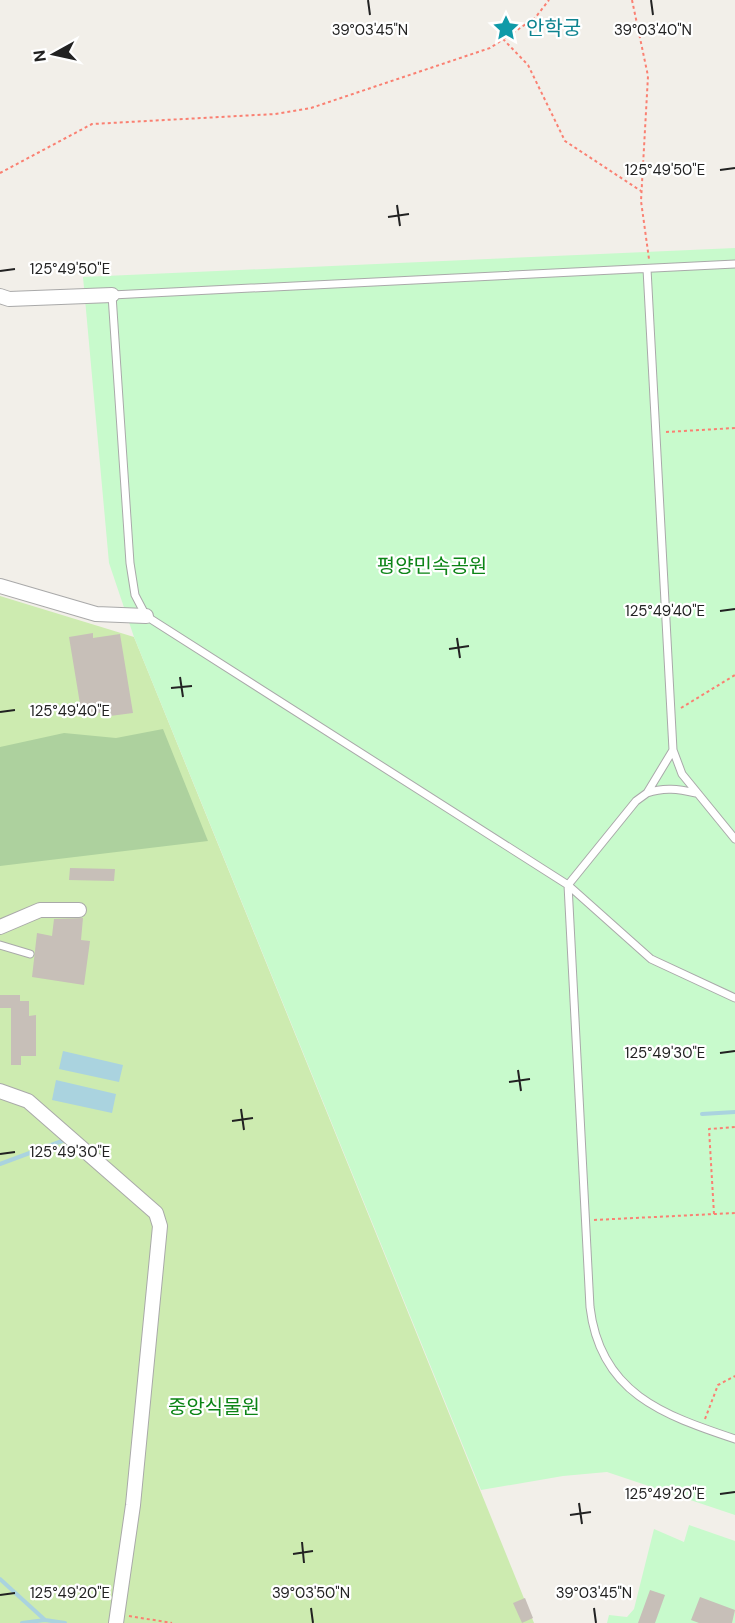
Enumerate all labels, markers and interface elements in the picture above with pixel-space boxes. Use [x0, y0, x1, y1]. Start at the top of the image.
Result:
place icon: 안학궁 [491, 13, 521, 43]
place label: 안학궁 [526, 15, 581, 41]
text: 39°03'45"N [332, 20, 408, 40]
text: 39°03'40"N [614, 20, 692, 40]
north arrow [24, 24, 84, 84]
text: N [28, 49, 51, 63]
text: 125°49'50"E [625, 160, 705, 180]
text: 125°49'50"E [30, 259, 110, 279]
park label: 평양민속공원 [377, 553, 487, 579]
text: 125°49'40"E [625, 601, 705, 621]
text: 125°49'40"E [30, 701, 110, 721]
text: 125°49'30"E [625, 1043, 705, 1063]
text: 125°49'30"E [30, 1142, 110, 1162]
park label: 중앙식물원 [168, 1394, 260, 1420]
text: 125°49'20"E [625, 1484, 705, 1504]
text: 125°49'20"E [30, 1583, 110, 1603]
text: 39°03'50"N [272, 1583, 350, 1603]
text: 39°03'45"N [556, 1583, 632, 1603]

